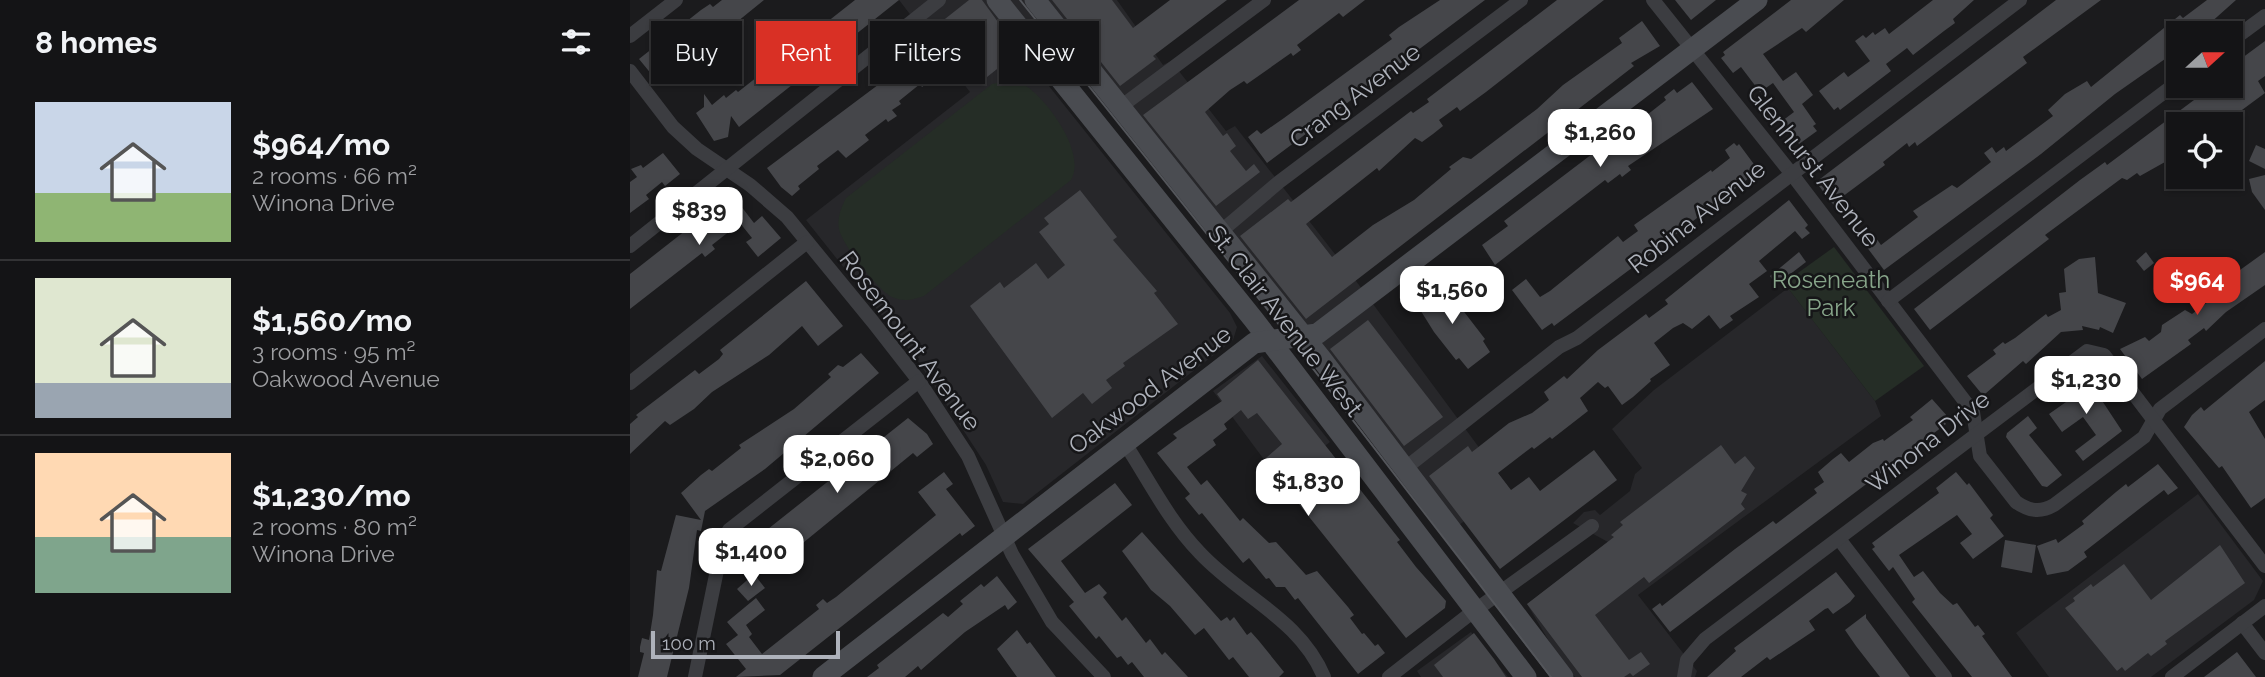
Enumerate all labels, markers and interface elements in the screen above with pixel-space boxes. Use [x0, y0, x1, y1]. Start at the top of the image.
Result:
chip: Buy [651, 21, 742, 84]
chip: Rent [756, 21, 856, 84]
chip: Filters [870, 21, 985, 84]
chip: New [999, 21, 1099, 84]
north arrow [2166, 21, 2244, 98]
map controls [2166, 21, 2243, 189]
icon: filters [557, 23, 595, 61]
text: 8 homes [35, 25, 157, 60]
street label: Crang Avenue [1284, 37, 1426, 154]
street label: Glenhurst Avenue [1741, 79, 1886, 253]
pin: $1,260 [1543, 110, 1657, 169]
button: locate [2166, 112, 2243, 189]
text: $1,260 [1564, 118, 1636, 145]
text: $964/mo [252, 127, 390, 162]
icon: home [91, 130, 175, 214]
street label: Robina Avenue [1622, 154, 1771, 279]
text: 2 rooms · 66 m² [252, 162, 417, 189]
pin: $839 [658, 188, 740, 247]
text: Winona Drive [252, 189, 395, 216]
text: $839 [672, 196, 726, 223]
street label: St. Clair Avenue West [1202, 219, 1369, 422]
street label: Rosemount Avenue [833, 245, 987, 436]
pin: $964 [2156, 258, 2238, 317]
park label: Roseneath Park [1772, 265, 1890, 322]
pin: $1,560 [1395, 266, 1509, 326]
text: $964 [2169, 266, 2225, 293]
text: $1,560 [1416, 275, 1488, 302]
text: $1,560/mo [252, 303, 412, 338]
icon: home [91, 306, 175, 390]
street label: Oakwood Avenue [1063, 319, 1237, 460]
text: 3 rooms · 95 m² [252, 338, 415, 365]
pin: $1,230 [2029, 356, 2143, 416]
text: Oakwood Avenue [252, 365, 440, 392]
text: $1,230 [2050, 365, 2122, 392]
street label: Winona Drive [1860, 384, 1995, 499]
pin: $2,060 [780, 435, 894, 495]
text: $2,060 [799, 444, 875, 471]
pin: $1,830 [1251, 458, 1365, 518]
text: $1,830 [1272, 467, 1344, 494]
text: $1,230/mo [252, 478, 411, 513]
icon: home [91, 481, 175, 565]
text: 2 rooms · 80 m² [252, 513, 417, 540]
pin: $1,400 [694, 528, 808, 588]
text: $1,400 [715, 537, 787, 564]
text: Winona Drive [252, 540, 395, 567]
scale bar [651, 628, 840, 660]
text: 100 m [662, 632, 716, 654]

